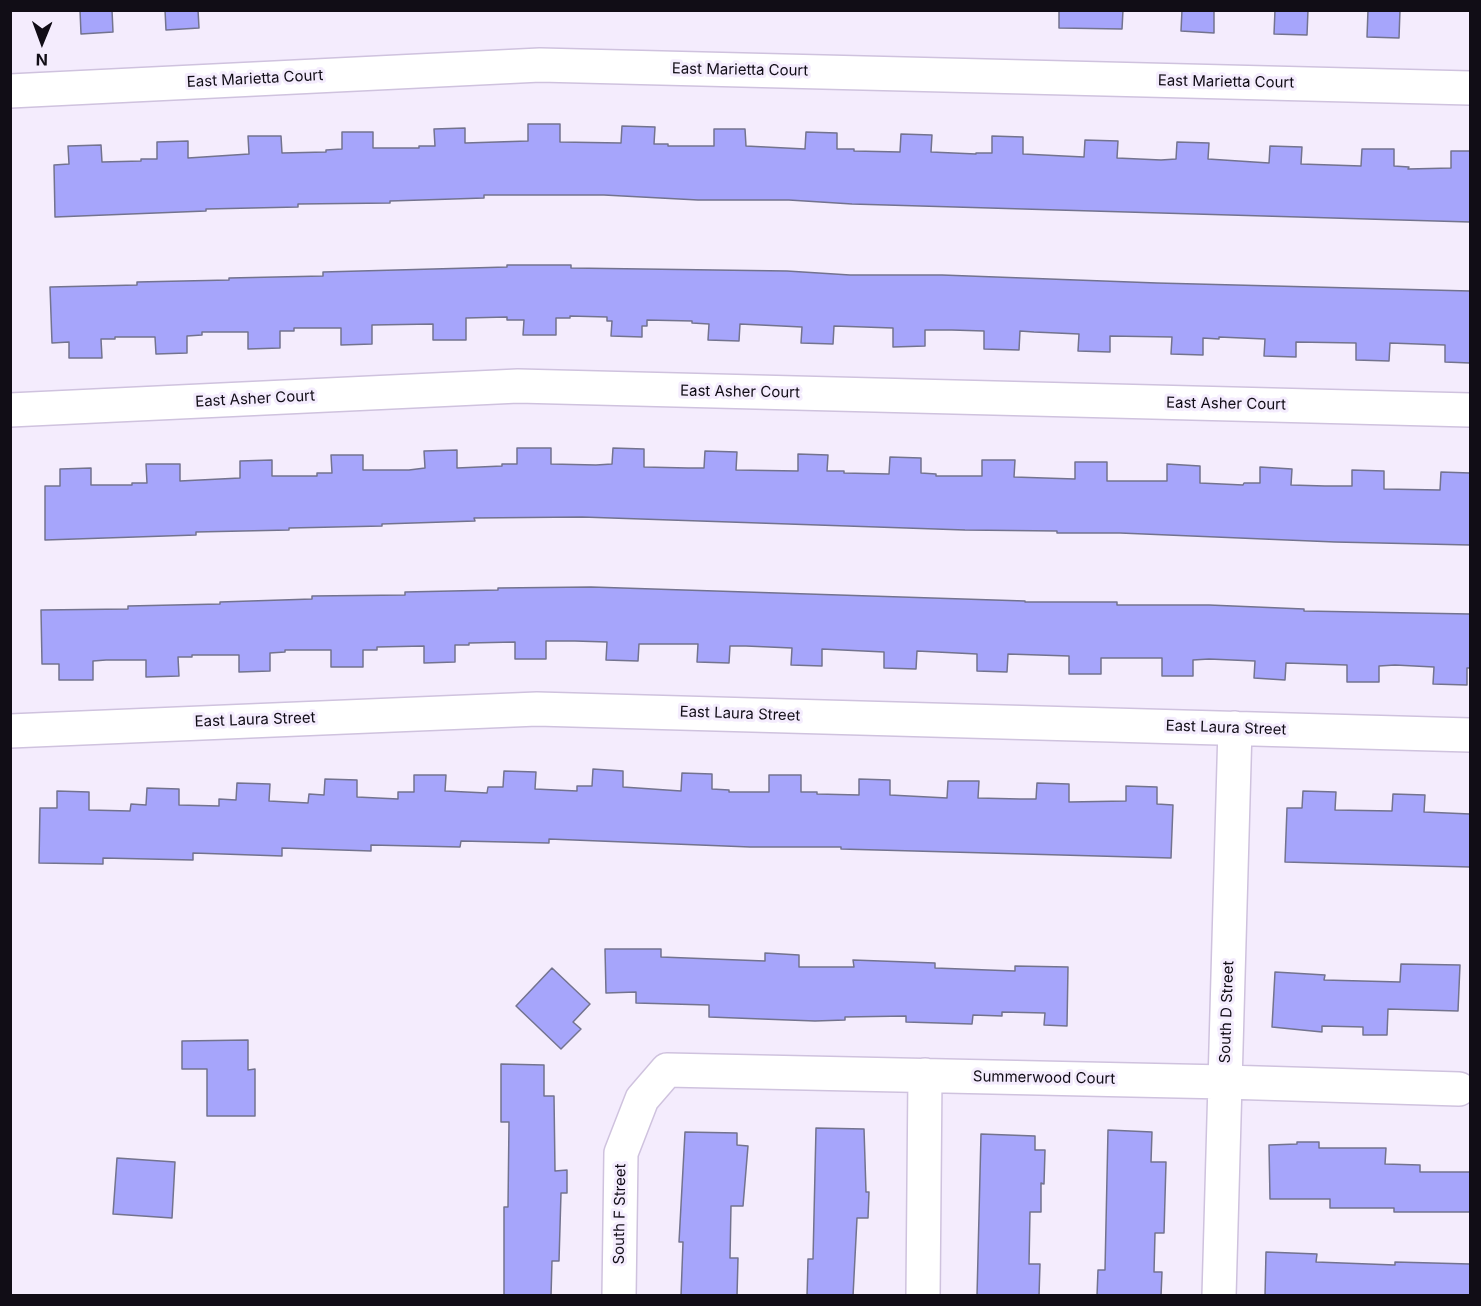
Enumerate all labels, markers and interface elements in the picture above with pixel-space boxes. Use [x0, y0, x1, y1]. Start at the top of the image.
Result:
north arrow [12, 12, 72, 72]
text: N [35, 50, 48, 70]
street label: East Marietta Court [672, 60, 808, 80]
street label: East Marietta Court [186, 66, 324, 92]
street label: East Marietta Court [1158, 72, 1294, 92]
street label: East Asher Court [680, 382, 800, 402]
street label: East Asher Court [195, 387, 315, 411]
street label: East Asher Court [1166, 394, 1286, 414]
street label: East Laura Street [679, 703, 801, 725]
street label: East Laura Street [194, 709, 316, 731]
street label: East Laura Street [1165, 717, 1287, 739]
street label: South D Street [1216, 960, 1238, 1064]
street label: Summerwood Court [973, 1068, 1115, 1088]
street label: South F Street [610, 1163, 630, 1265]

